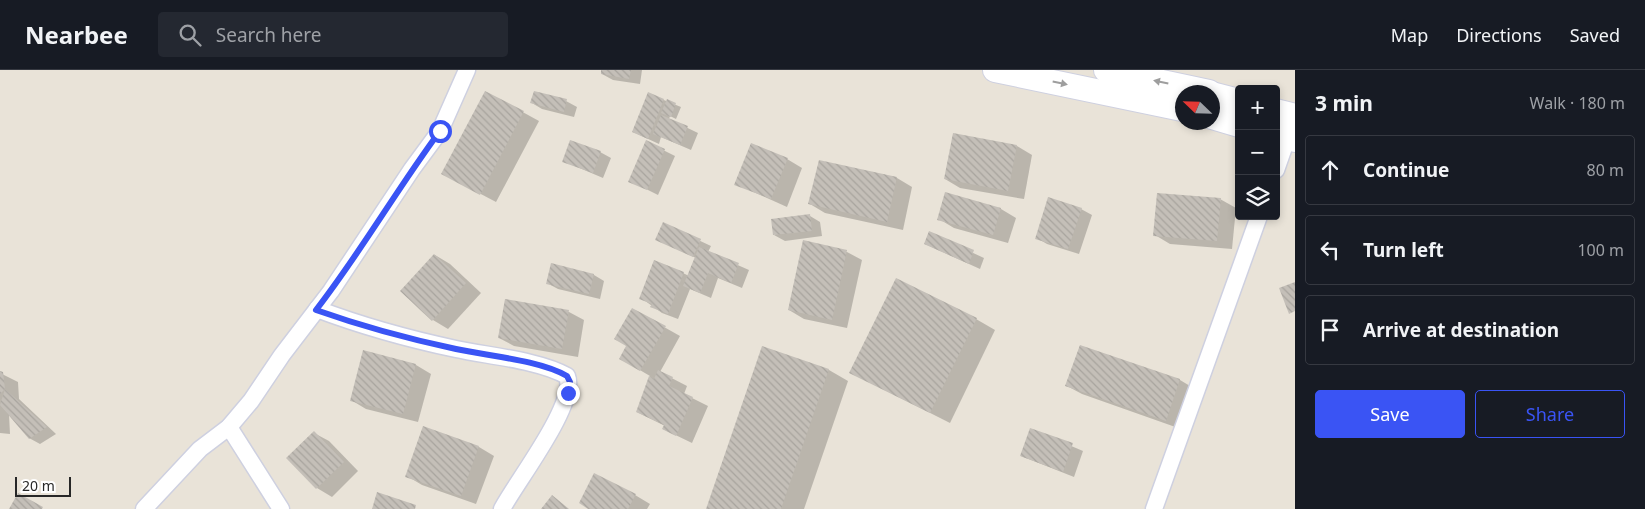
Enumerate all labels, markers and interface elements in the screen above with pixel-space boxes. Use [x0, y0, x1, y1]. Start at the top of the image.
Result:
search box [158, 12, 508, 57]
text: Nearbee [25, 18, 128, 51]
icon: search [176, 21, 204, 49]
text: Search here [216, 22, 322, 48]
text: Map [1391, 23, 1428, 47]
text: Directions [1456, 23, 1542, 47]
text: Saved [1570, 23, 1620, 47]
one-way arrow [1154, 78, 1169, 86]
one-way arrow [1052, 80, 1068, 88]
north arrow [1175, 85, 1220, 130]
map controls [1235, 85, 1280, 220]
button: + [1235, 85, 1280, 130]
text: 3 min [1315, 89, 1373, 117]
text: Walk · 180 m [1530, 92, 1625, 114]
route start [429, 120, 452, 143]
button: − [1235, 130, 1280, 175]
icon: ahead [1316, 156, 1344, 184]
text: Continue [1363, 157, 1449, 183]
text: 80 m [1587, 159, 1624, 181]
button: layers [1235, 175, 1280, 220]
icon: left [1316, 236, 1344, 264]
text: Turn left [1363, 237, 1444, 263]
text: 100 m [1577, 239, 1624, 261]
icon: arrive [1316, 316, 1344, 344]
text: Arrive at destination [1363, 317, 1559, 343]
route end [557, 382, 580, 405]
button: Save [1315, 390, 1465, 438]
button: Share [1475, 390, 1625, 438]
scale bar [15, 474, 71, 497]
text: 20 m [22, 476, 55, 495]

